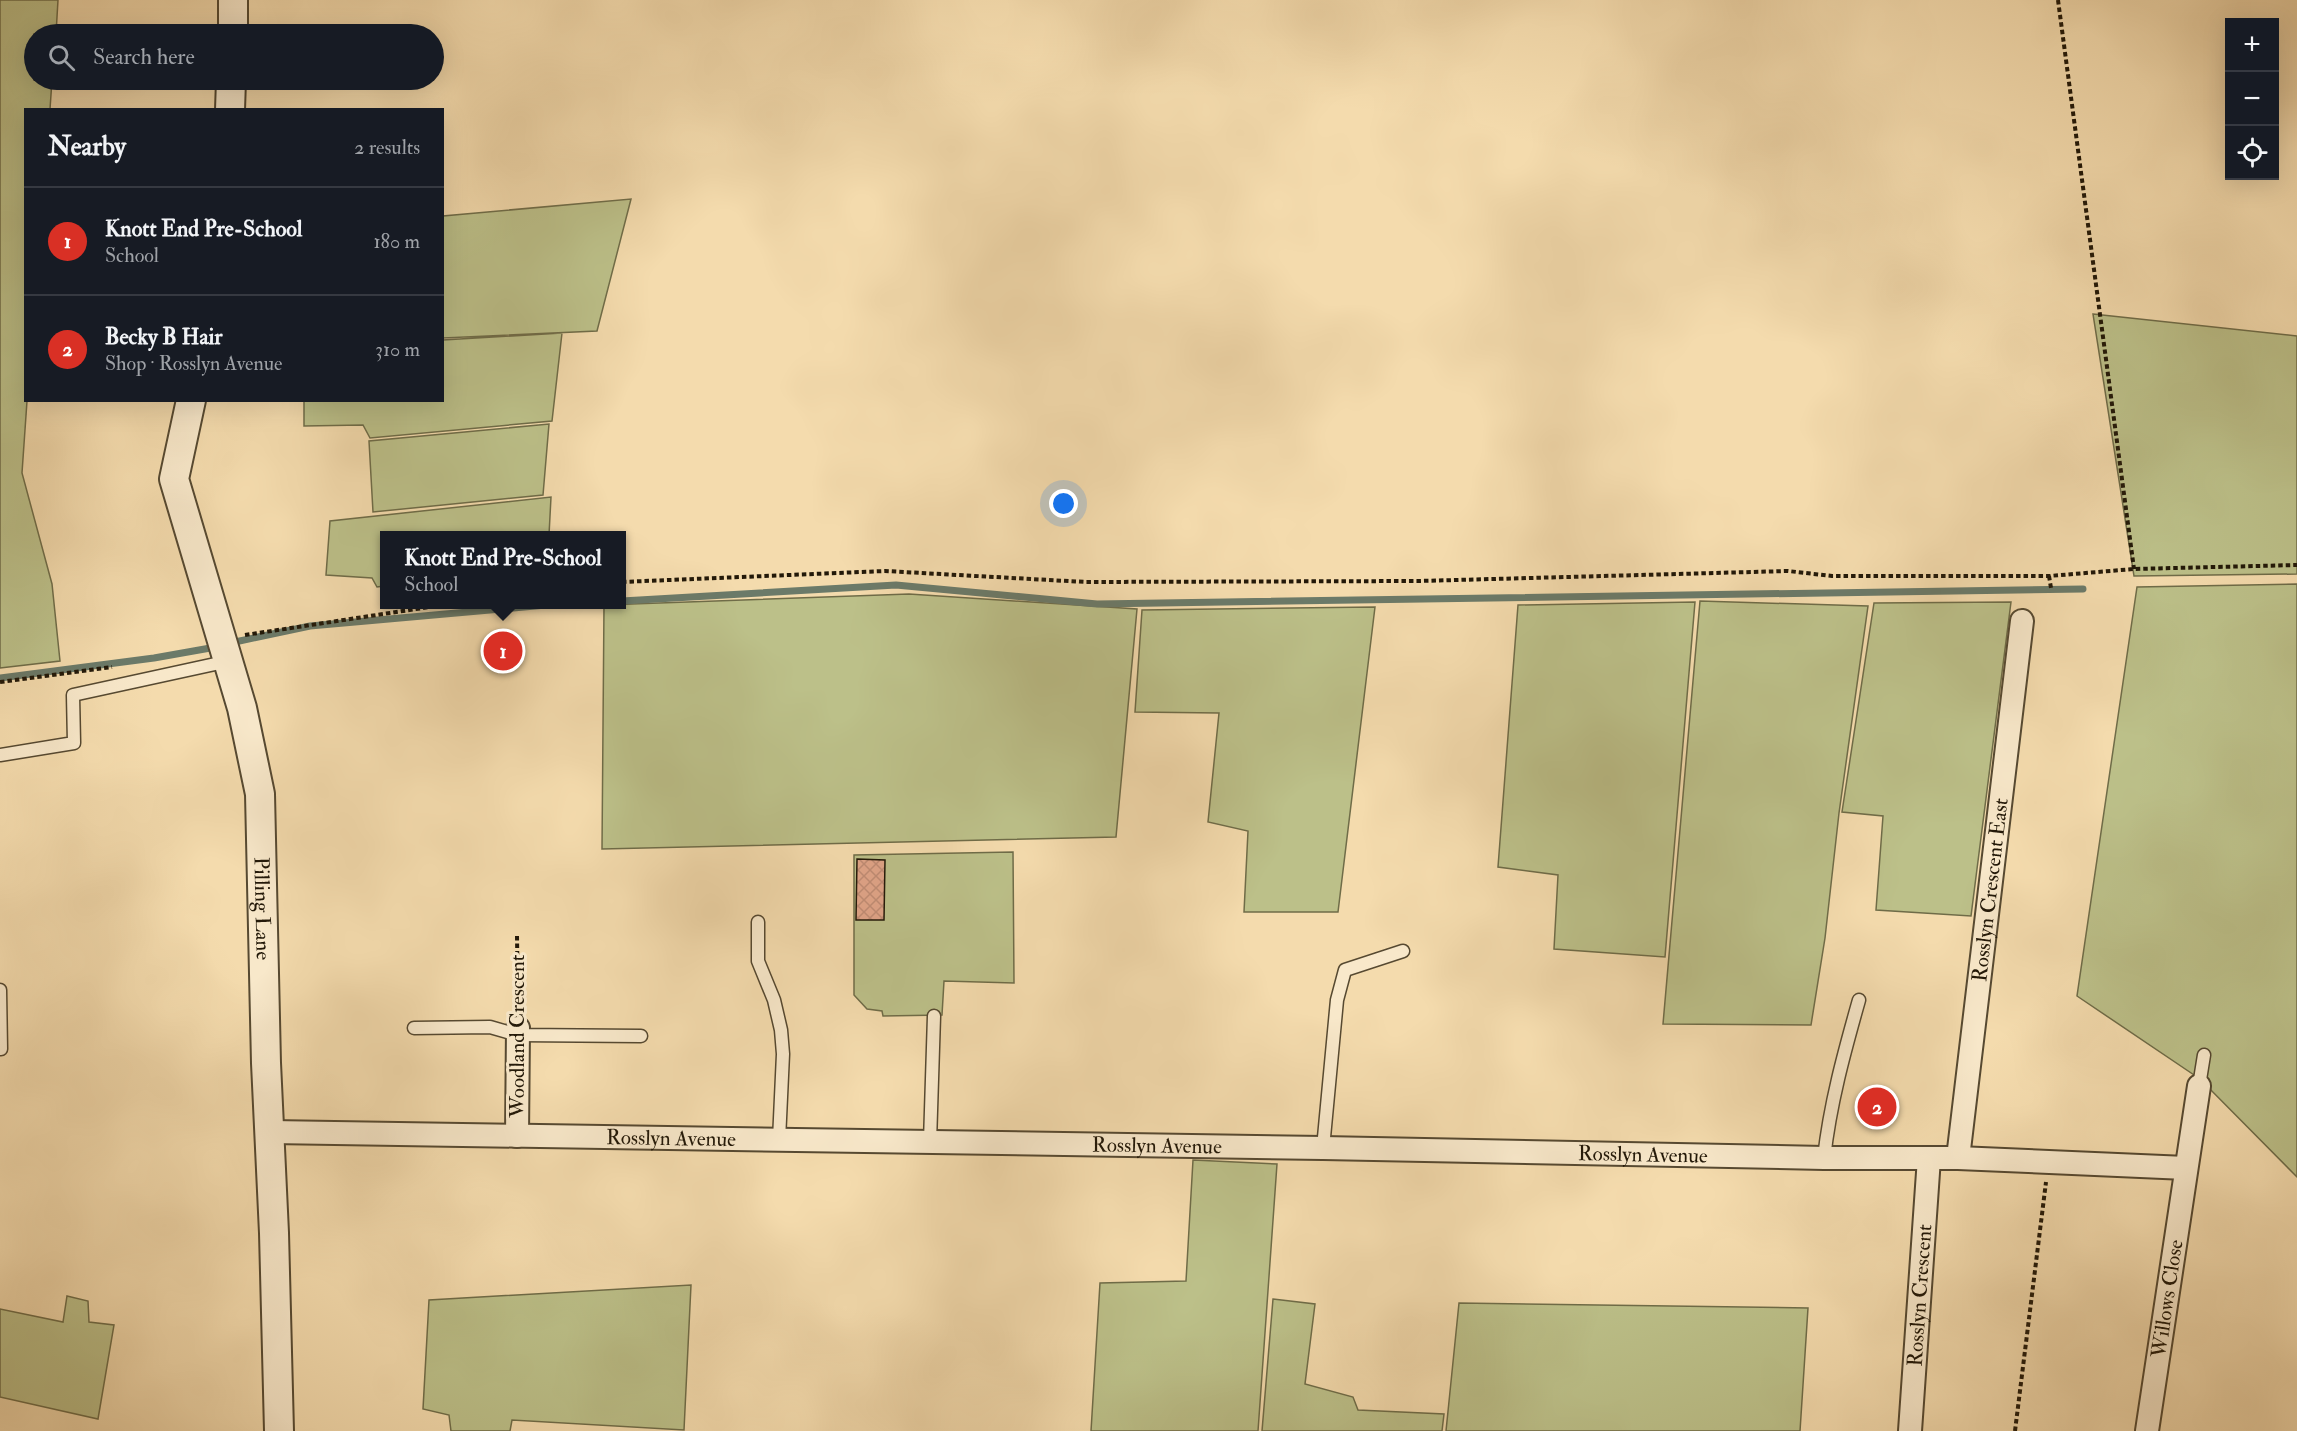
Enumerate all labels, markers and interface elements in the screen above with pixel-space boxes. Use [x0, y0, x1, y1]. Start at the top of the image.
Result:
map controls [2225, 18, 2279, 180]
button: + [2225, 18, 2279, 72]
search box [24, 24, 444, 90]
icon: search [45, 41, 78, 74]
text: Search here [93, 43, 195, 71]
button: − [2225, 72, 2279, 126]
button: locate [2225, 126, 2279, 180]
text: Nearby [48, 131, 126, 163]
text: 2 results [354, 135, 420, 160]
text: Knott End Pre-School [105, 215, 302, 243]
text: 1 [64, 229, 71, 254]
text: 180 m [373, 229, 420, 254]
text: School [105, 243, 159, 268]
text: Becky B Hair [105, 323, 223, 351]
text: 2 [62, 337, 73, 362]
text: 310 m [375, 337, 420, 362]
text: Shop · Rosslyn Avenue [105, 351, 282, 376]
your location [1049, 489, 1078, 518]
popup [380, 531, 626, 609]
text: Knott End Pre-School [404, 544, 602, 572]
text: School [404, 572, 458, 597]
pin: 1 [484, 628, 522, 674]
street label: Rosslyn Crescent East [1966, 796, 2015, 983]
street label: Pilling Lane [247, 857, 277, 961]
street label: Woodland Crescent [504, 954, 531, 1119]
pin: 2 [1858, 1084, 1896, 1130]
street label: Rosslyn Avenue [606, 1124, 736, 1153]
street label: Rosslyn Avenue [1092, 1131, 1222, 1160]
street label: Rosslyn Avenue [1578, 1140, 1708, 1170]
street label: Rosslyn Crescent [1902, 1223, 1938, 1368]
street label: Willows Close [2145, 1237, 2190, 1360]

